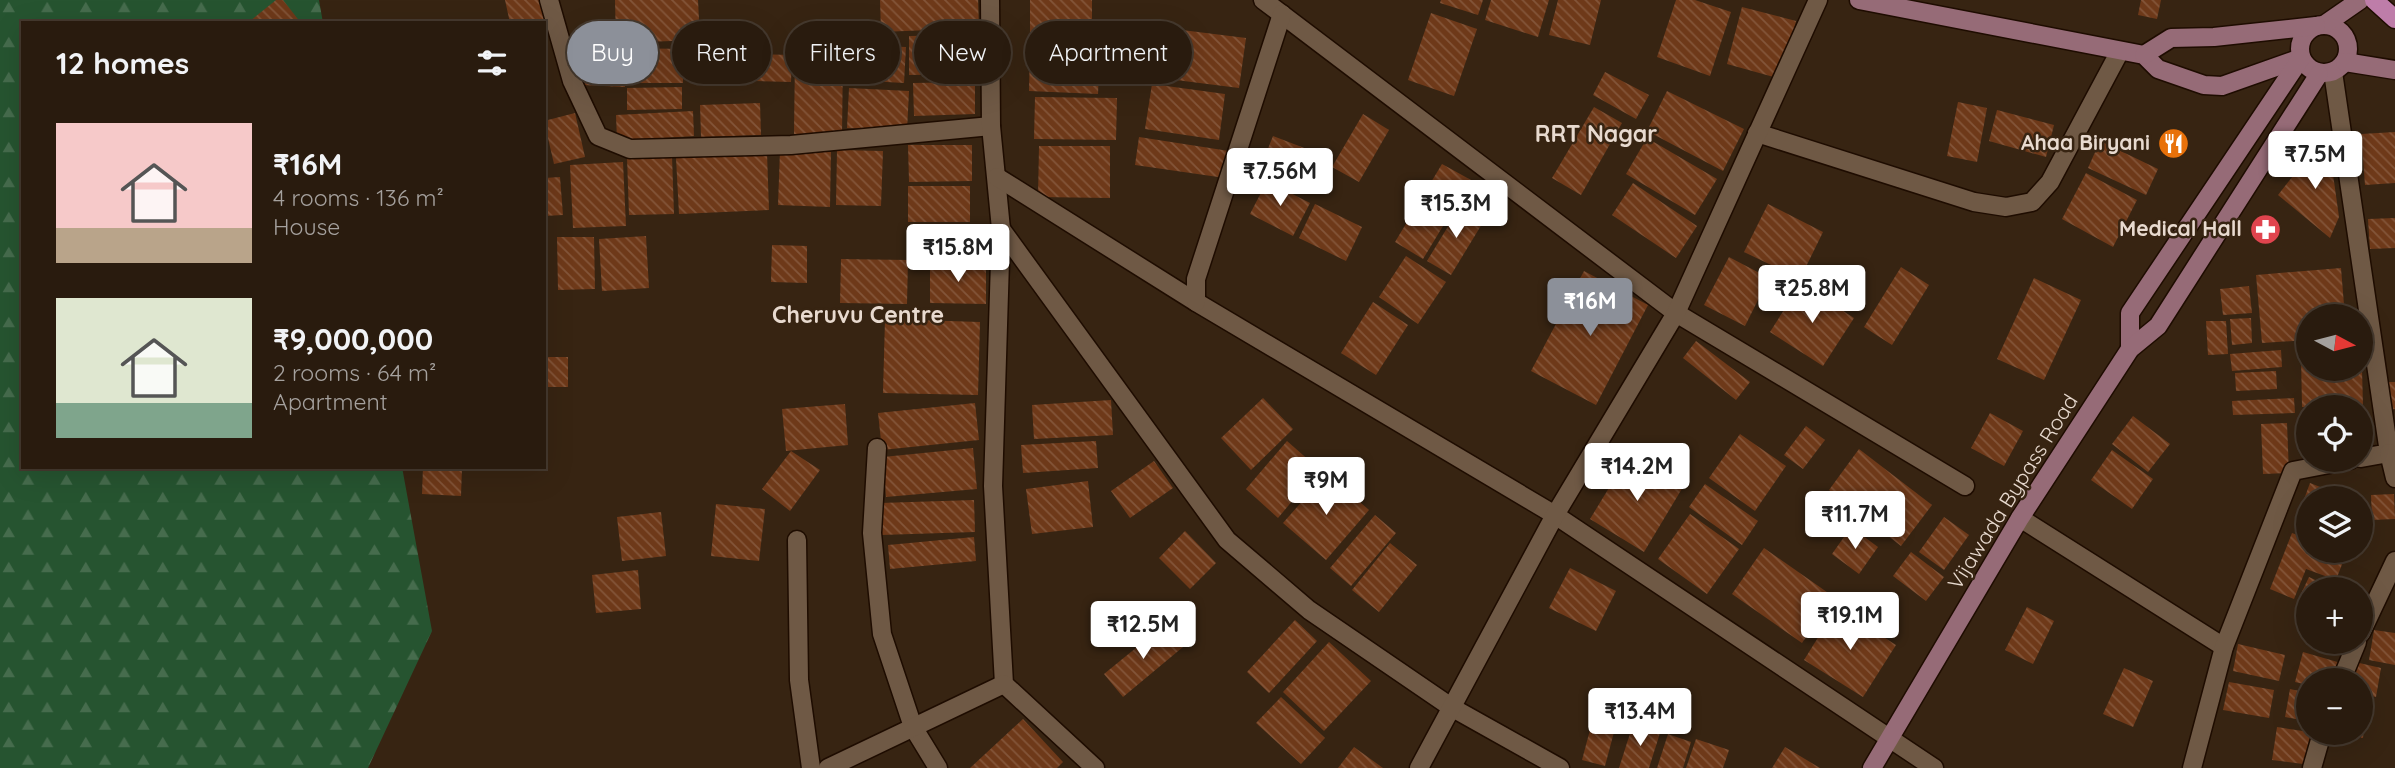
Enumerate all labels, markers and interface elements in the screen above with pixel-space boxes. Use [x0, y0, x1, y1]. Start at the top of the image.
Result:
chip: Buy [567, 21, 658, 84]
chip: Rent [672, 21, 771, 84]
chip: Filters [785, 21, 900, 84]
chip: New [914, 21, 1011, 84]
chip: Apartment [1025, 21, 1192, 84]
text: 12 homes [56, 44, 189, 82]
icon: filters [473, 44, 511, 82]
district label: RRT Nagar [1535, 119, 1657, 148]
restaurant icon: Ahaa Biryani [2156, 126, 2190, 160]
place label: Ahaa Biryani [2021, 129, 2150, 155]
pin: ₹7.5M [2266, 132, 2364, 191]
text: ₹7.5M [2284, 139, 2346, 168]
text: ₹16M [273, 145, 342, 183]
pin: ₹7.56M [1223, 148, 1337, 208]
icon: home [112, 151, 196, 235]
text: ₹7.56M [1243, 156, 1317, 185]
pin: ₹15.3M [1399, 180, 1513, 240]
text: 4 rooms · 136 m² [273, 183, 444, 212]
text: ₹15.3M [1421, 188, 1491, 217]
text: House [273, 212, 340, 241]
pharmacy icon: Medical Hall [2248, 212, 2282, 246]
place label: Medical Hall [2119, 215, 2242, 241]
pin: ₹15.8M [901, 224, 1015, 284]
text: ₹15.8M [922, 232, 994, 261]
pin: ₹25.8M [1755, 266, 1869, 325]
text: ₹25.8M [1774, 273, 1850, 302]
pin: ₹16M [1549, 278, 1631, 338]
text: ₹16M [1563, 286, 1617, 315]
district label: Cheruvu Centre [772, 300, 944, 329]
north arrow [2296, 304, 2373, 382]
map controls [2296, 304, 2373, 745]
text: ₹9,000,000 [273, 320, 433, 358]
icon: home [112, 326, 196, 410]
text: 2 rooms · 64 m² [273, 358, 436, 387]
text: Apartment [273, 387, 387, 416]
street label: Vijawada Bypass Road [1941, 389, 2083, 594]
button: locate [2296, 395, 2373, 472]
pin: ₹14.2M [1580, 444, 1694, 503]
text: ₹14.2M [1601, 451, 1673, 480]
pin: ₹9M [1292, 458, 1360, 517]
text: ₹9M [1304, 465, 1348, 494]
button: layers [2296, 486, 2373, 563]
pin: ₹11.7M [1798, 491, 1912, 551]
text: ₹11.7M [1821, 499, 1889, 528]
button: + [2296, 577, 2373, 654]
pin: ₹19.1M [1793, 592, 1907, 652]
text: ₹19.1M [1817, 600, 1883, 629]
pin: ₹12.5M [1086, 602, 1200, 661]
text: ₹12.5M [1107, 609, 1179, 638]
button: − [2296, 668, 2373, 745]
pin: ₹13.4M [1583, 688, 1697, 748]
text: ₹13.4M [1604, 696, 1676, 725]

